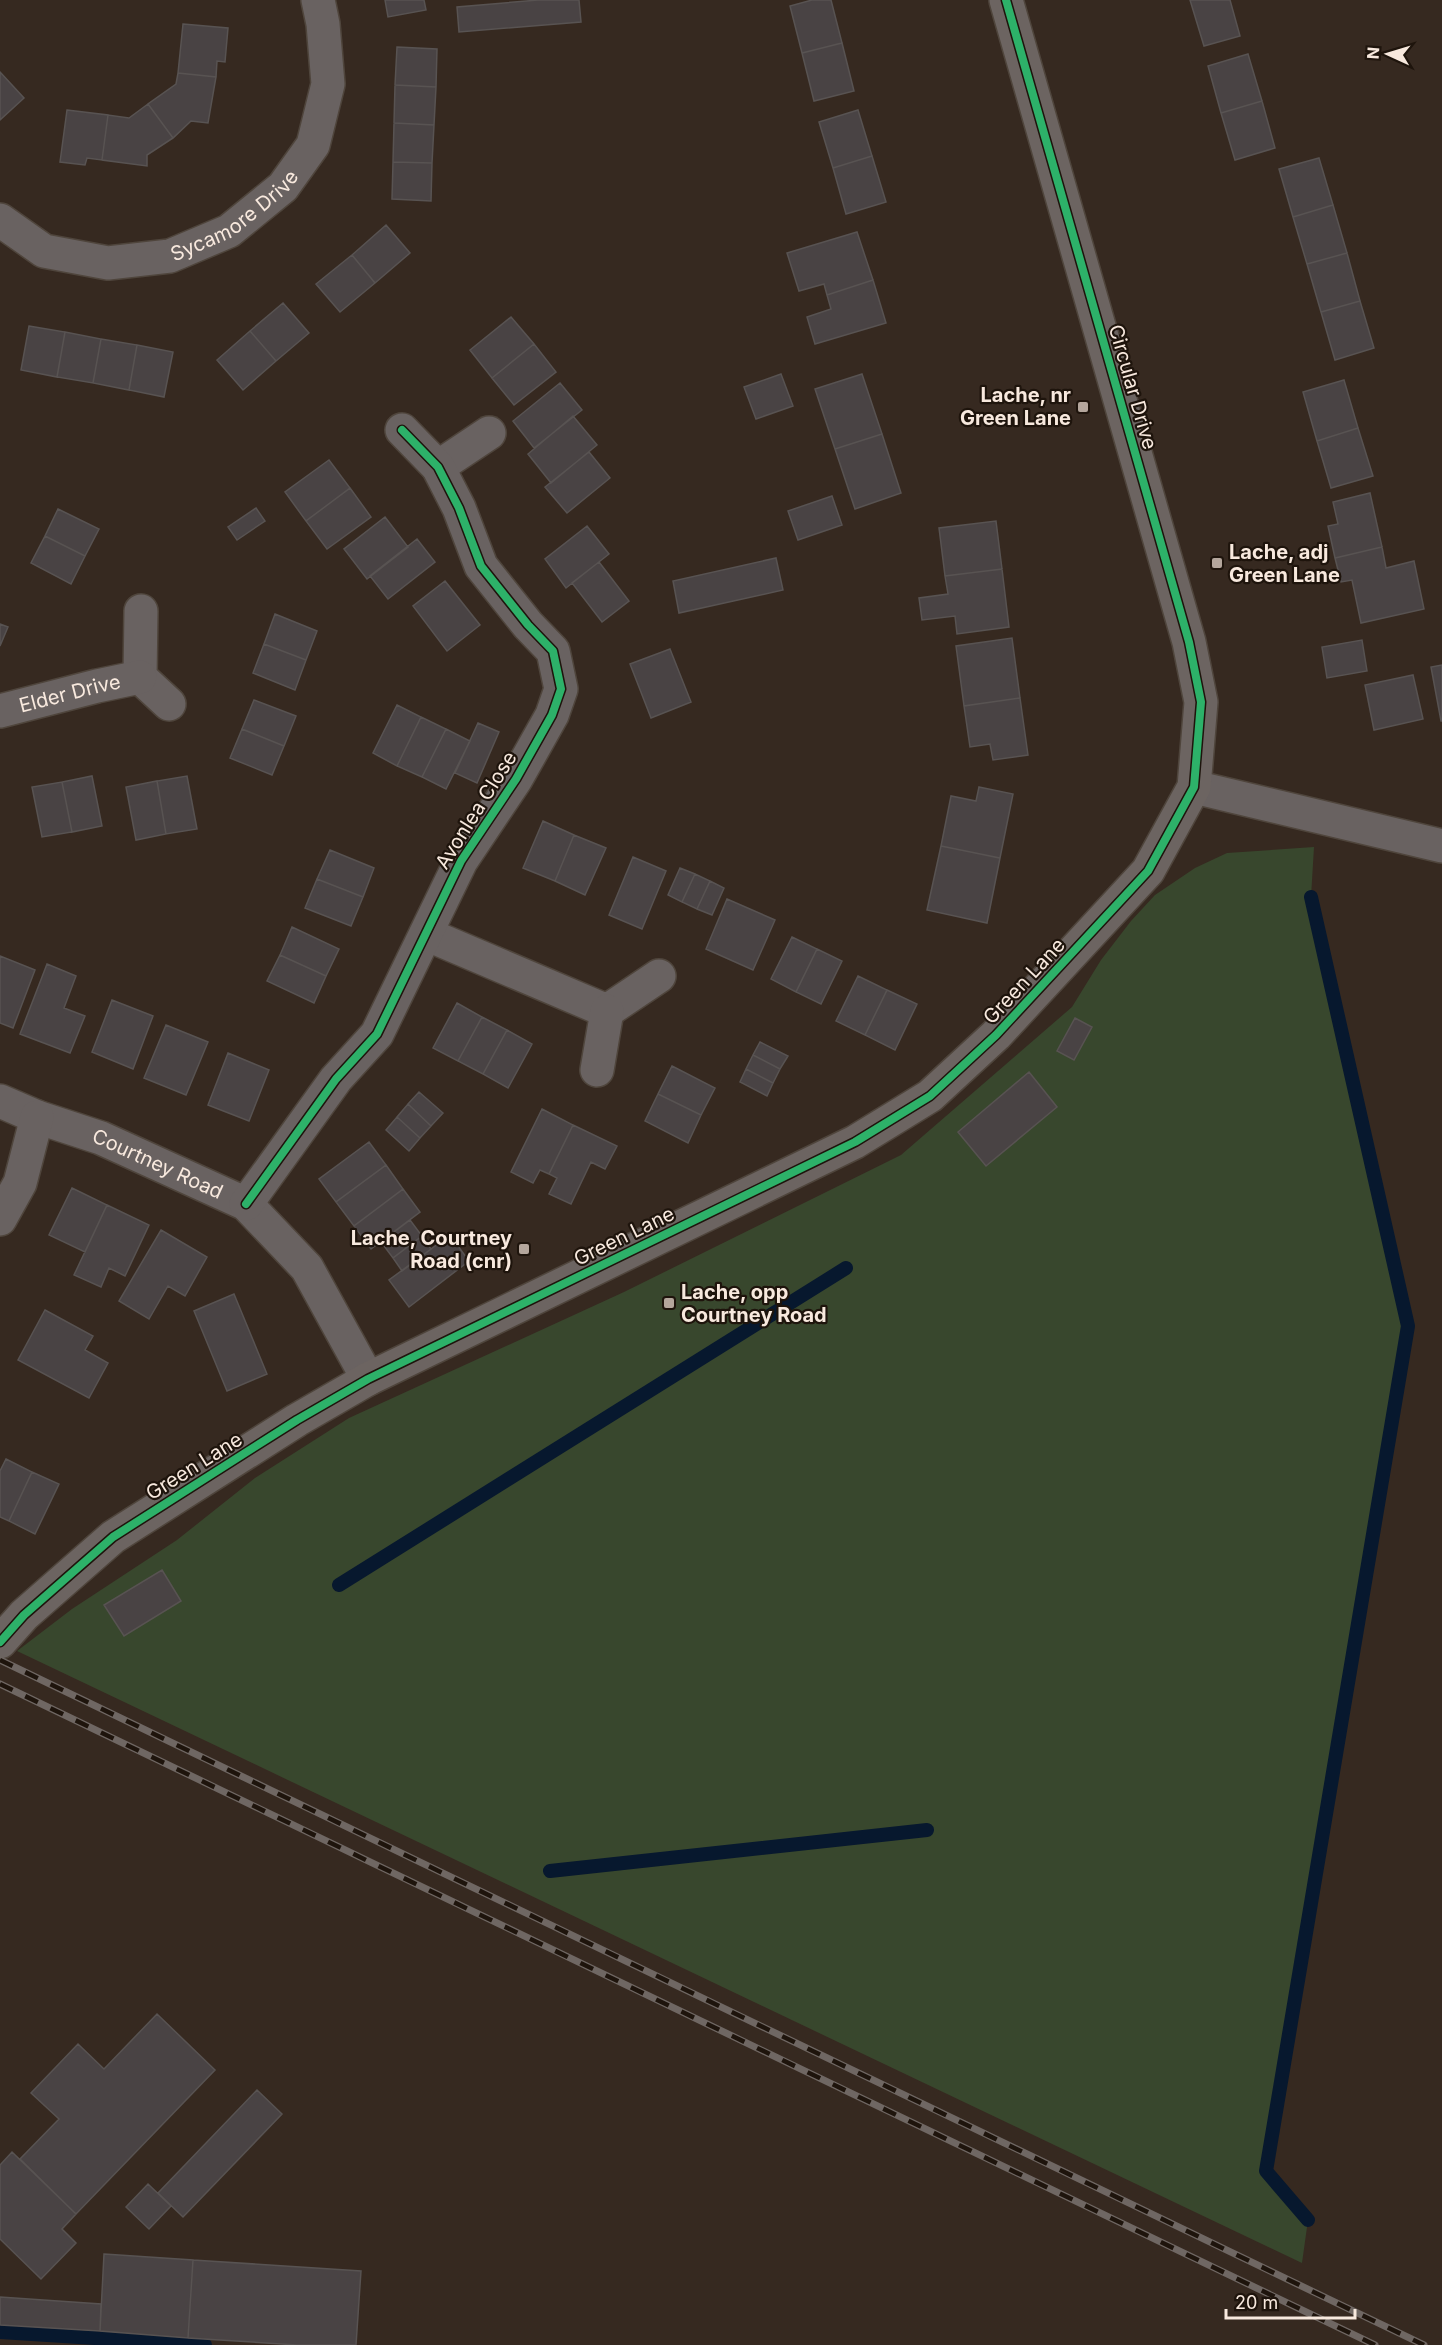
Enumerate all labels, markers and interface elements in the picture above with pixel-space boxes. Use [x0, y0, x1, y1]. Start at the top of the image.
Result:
north arrow [1358, 24, 1418, 84]
text: N [1363, 46, 1383, 60]
street label: Sycamore Drive [167, 165, 303, 266]
street label: Circular Drive [1104, 322, 1162, 452]
place label: Lache, nr Green Lane [960, 383, 1071, 430]
marker: Lache, nr Green Lane [1076, 400, 1090, 414]
place label: Lache, adj Green Lane [1229, 540, 1340, 587]
marker: Lache, adj Green Lane [1210, 556, 1224, 570]
street label: Elder Drive [17, 669, 123, 718]
street label: Avonlea Close [430, 747, 522, 873]
street label: Green Lane [978, 933, 1070, 1029]
street label: Courtney Road [89, 1124, 227, 1204]
street label: Green Lane [570, 1201, 678, 1271]
place label: Lache, Courtney Road (cnr) [351, 1226, 512, 1273]
marker: Lache, Courtney Road (cnr) [517, 1242, 531, 1256]
place label: Lache, opp Courtney Road [681, 1280, 827, 1327]
marker: Lache, opp Courtney Road [662, 1296, 676, 1310]
street label: Green Lane [141, 1427, 247, 1505]
scale bar [1226, 2282, 1355, 2320]
text: 20 m [1235, 2292, 1278, 2313]

